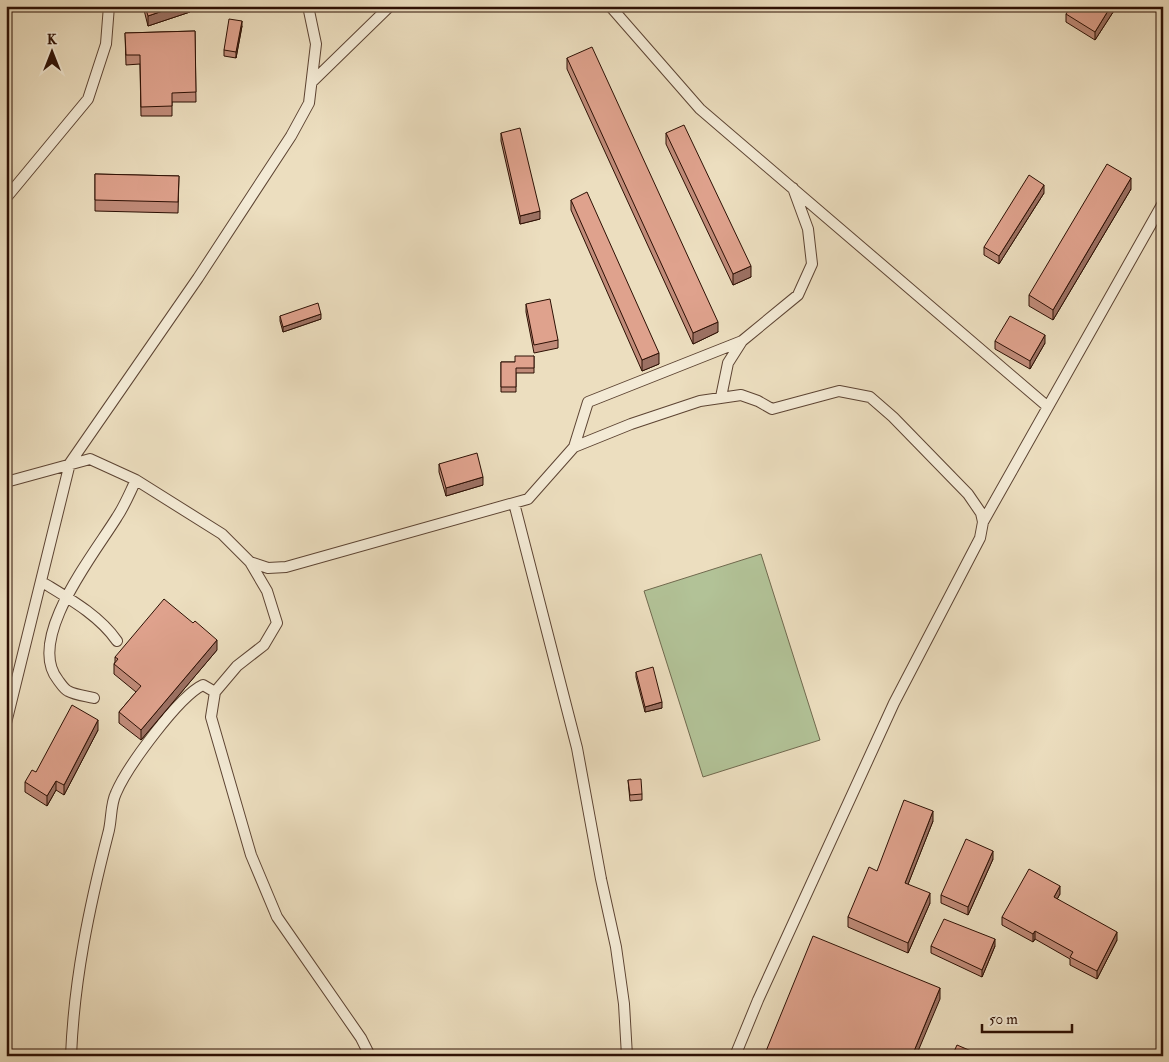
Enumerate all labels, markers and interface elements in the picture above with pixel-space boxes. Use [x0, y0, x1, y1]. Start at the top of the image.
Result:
north arrow [28, 28, 78, 78]
text: K [47, 31, 58, 48]
scale bar [982, 1002, 1072, 1034]
text: 50 m [989, 1010, 1018, 1029]

